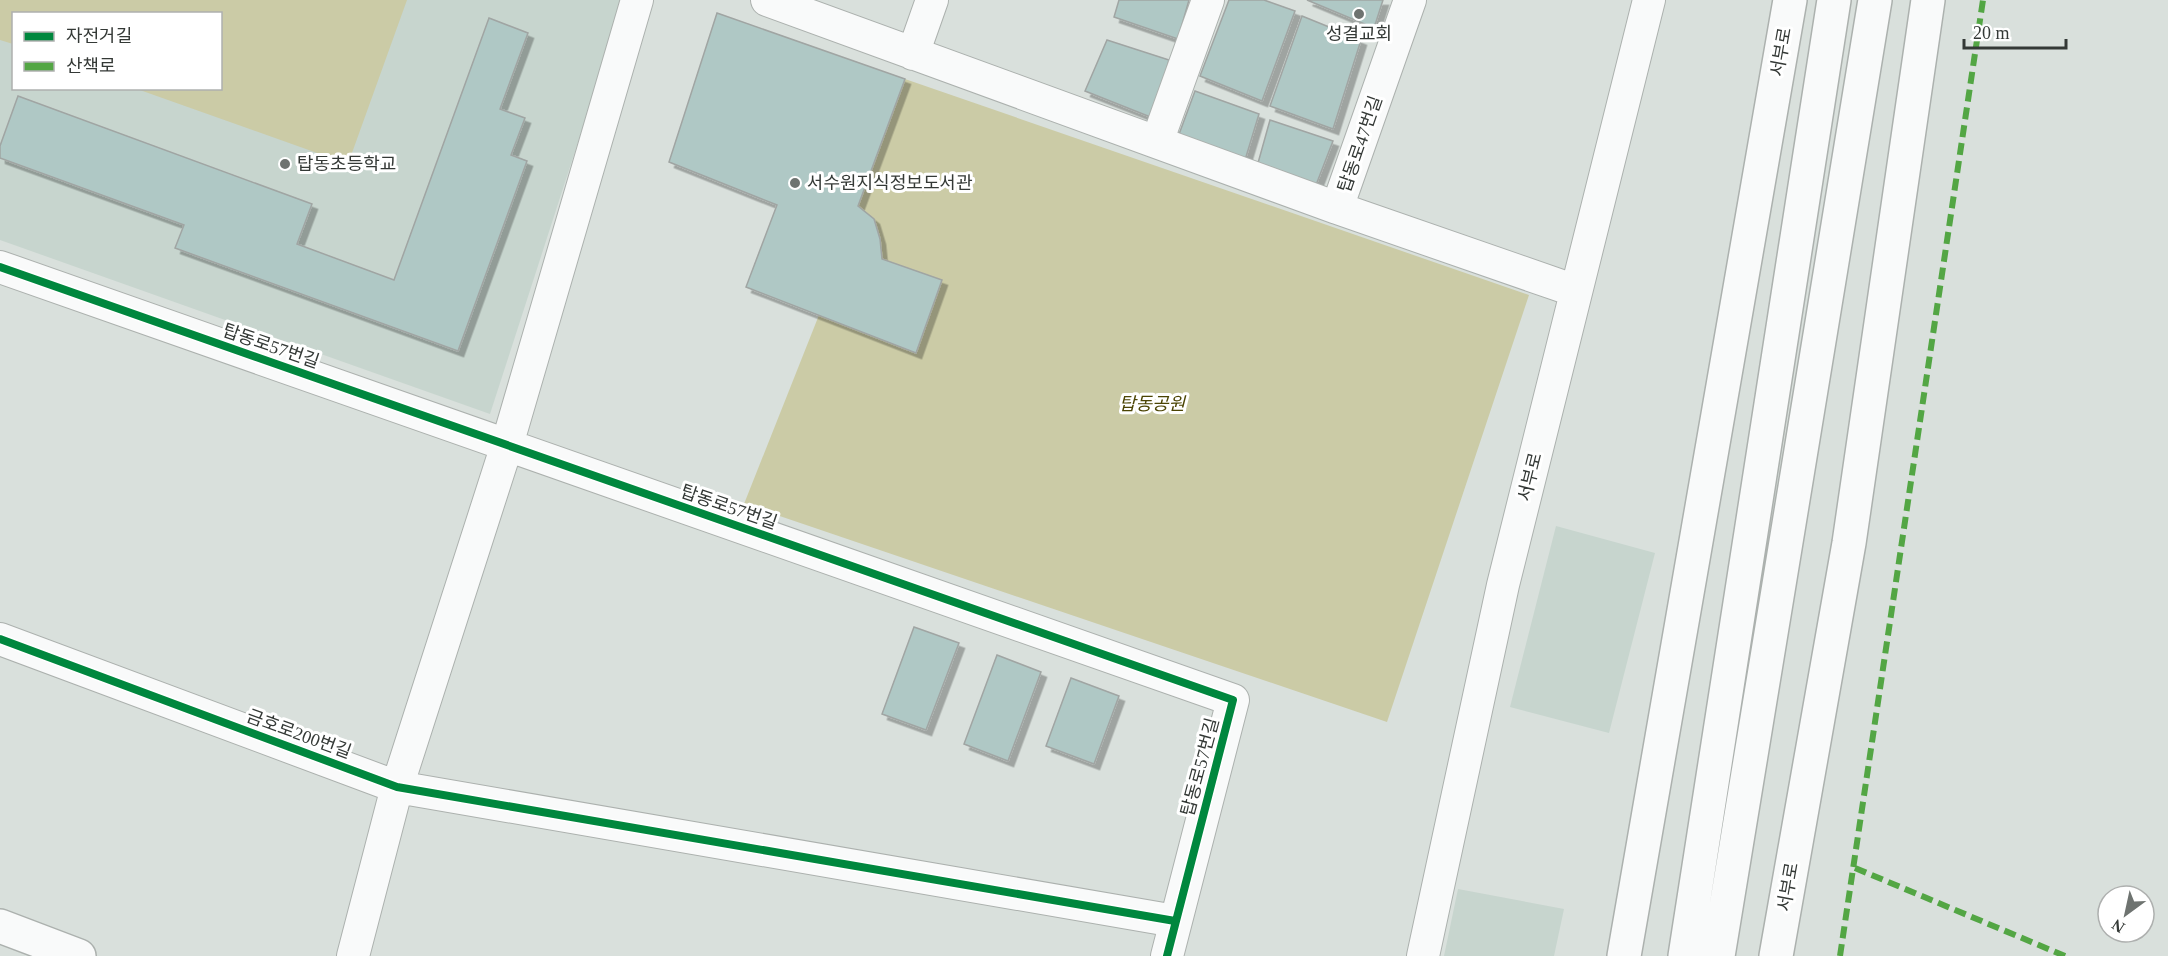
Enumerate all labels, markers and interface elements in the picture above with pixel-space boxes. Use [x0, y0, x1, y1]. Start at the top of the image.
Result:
marker: 성결교회 [1352, 7, 1366, 21]
legend [12, 12, 222, 90]
scale bar [1964, 12, 2066, 50]
text: 20 m [1973, 23, 2010, 43]
place label: 성결교회 [1326, 24, 1392, 44]
text: 자전거길 [66, 26, 132, 46]
street label: 서부로 [1767, 26, 1795, 78]
text: 산책로 [66, 56, 116, 76]
street label: 탑동로47번길 [1334, 93, 1386, 195]
place label: 탑동초등학교 [297, 154, 396, 174]
marker: 탑동초등학교 [278, 157, 292, 171]
place label: 서수원지식정보도서관 [807, 173, 973, 193]
marker: 서수원지식정보도서관 [788, 176, 802, 190]
street label: 탑동로57번길 [220, 320, 322, 372]
park label: 탑동공원 [1119, 394, 1187, 414]
street label: 서부로 [1514, 450, 1546, 504]
street label: 탑동로57번길 [678, 481, 780, 533]
street label: 금호로200번길 [244, 706, 354, 762]
street label: 탑동로57번길 [1177, 716, 1223, 818]
street label: 서부로 [1774, 861, 1802, 913]
north arrow [2096, 884, 2156, 944]
text: N [2108, 916, 2128, 936]

